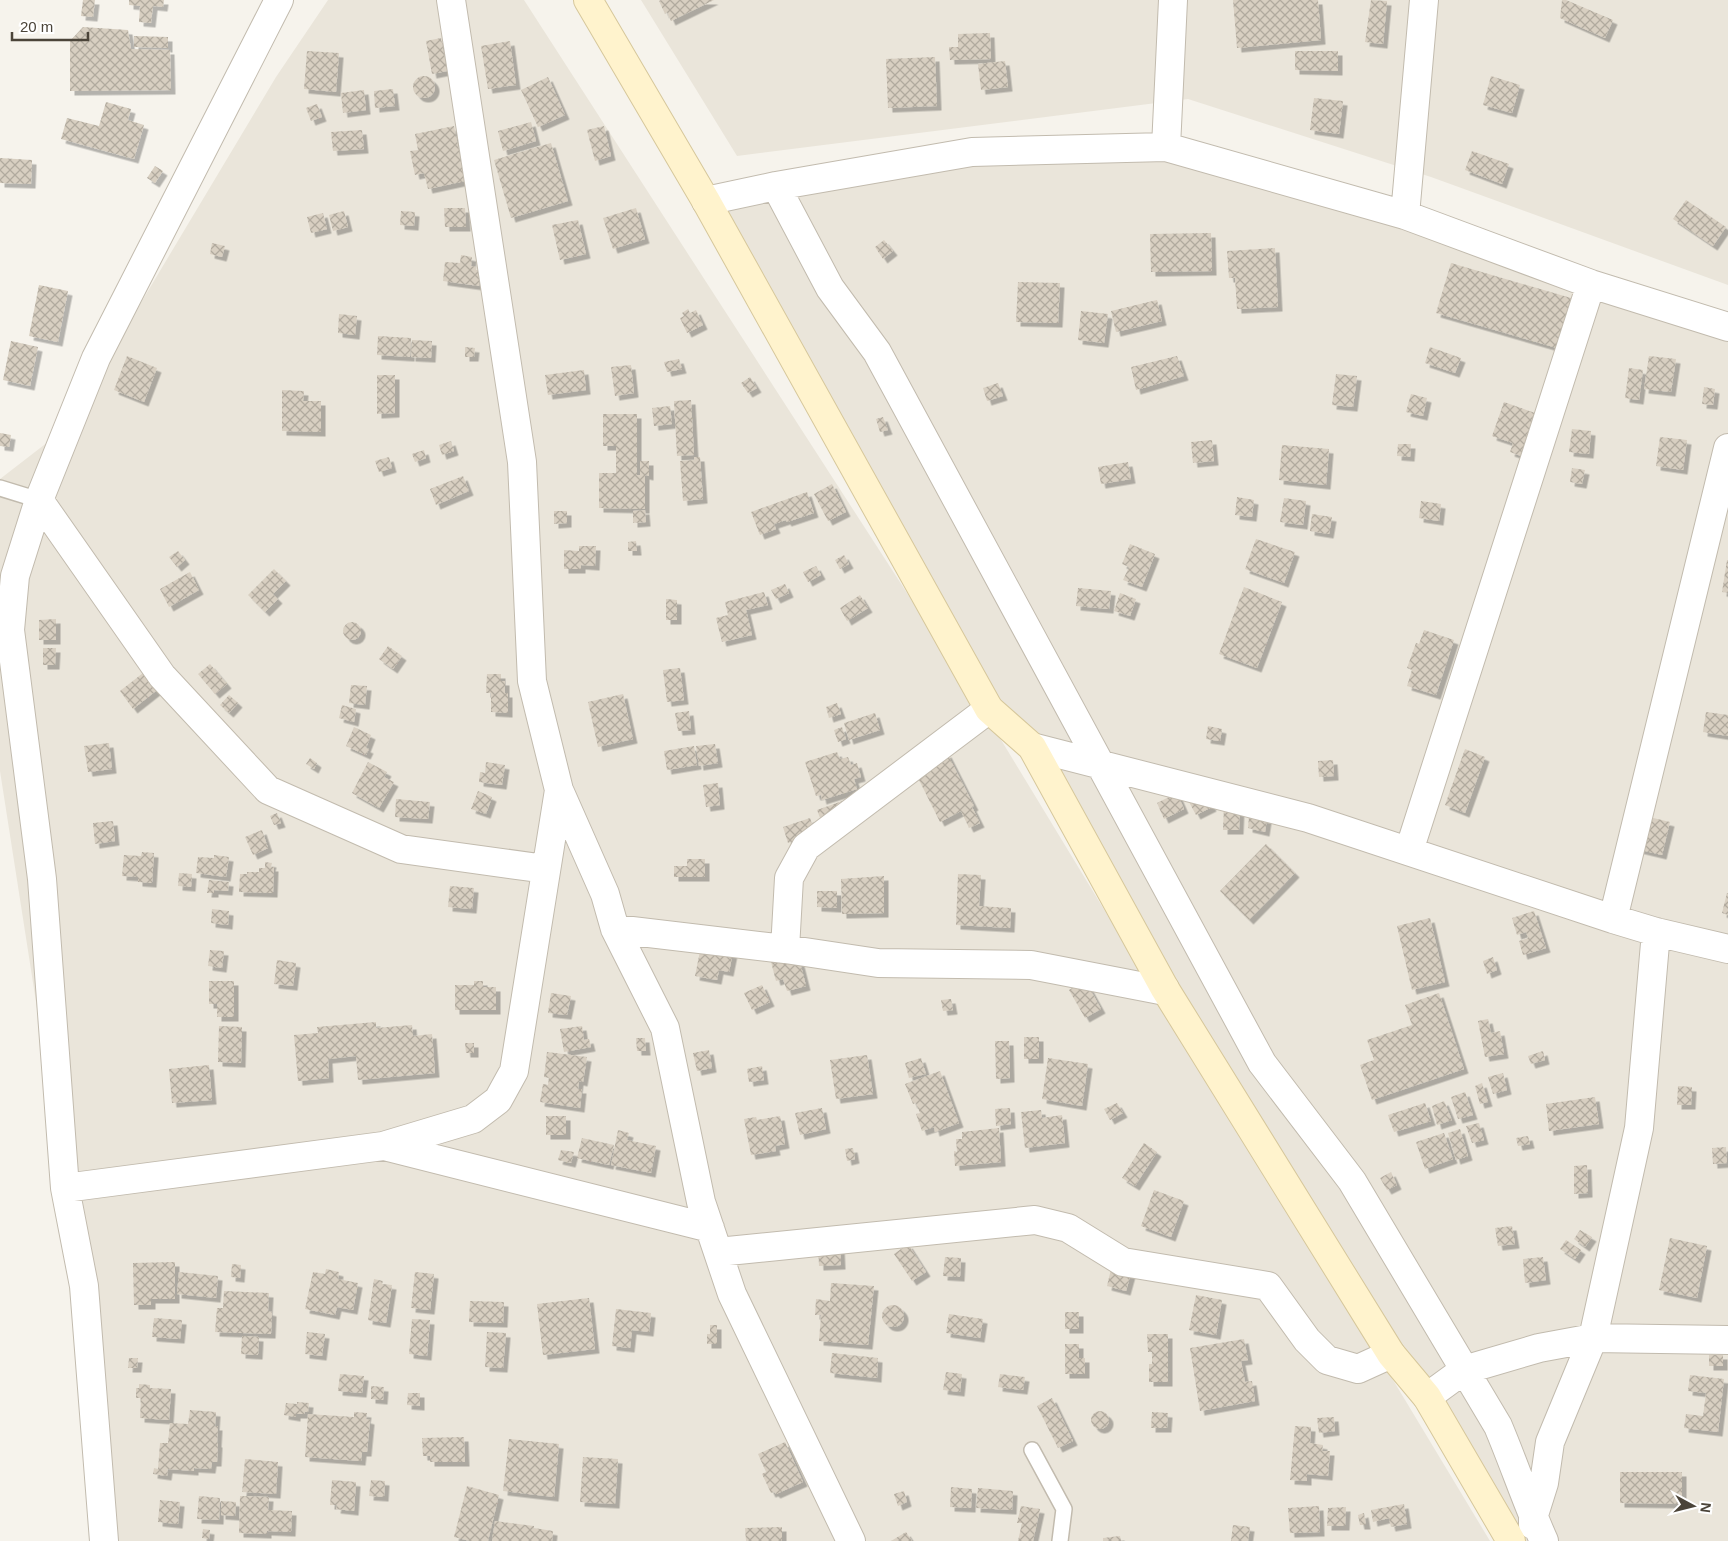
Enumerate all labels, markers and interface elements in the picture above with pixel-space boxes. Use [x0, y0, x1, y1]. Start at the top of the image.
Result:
scale bar [12, 10, 89, 42]
text: 20 m [20, 18, 53, 35]
north arrow [1668, 1481, 1718, 1531]
text: N [1697, 1502, 1714, 1514]

